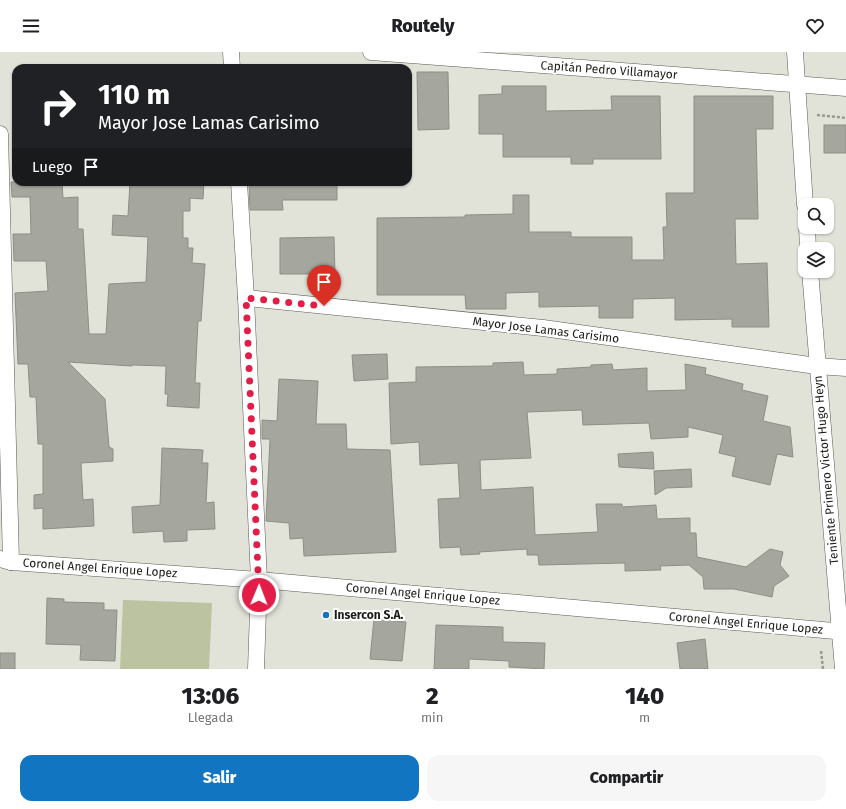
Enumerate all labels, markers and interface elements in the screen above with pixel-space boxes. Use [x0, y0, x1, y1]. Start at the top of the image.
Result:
icon: menu [20, 15, 42, 37]
text: Routely [391, 15, 455, 37]
icon: heart [804, 15, 826, 37]
street label: Capitán Pedro Villamayor [540, 58, 678, 82]
text: 110 m [98, 78, 170, 111]
icon: right [32, 80, 84, 132]
text: Mayor Jose Lamas Carisimo [98, 112, 319, 134]
icon: arrive [80, 156, 102, 178]
text: Luego [32, 158, 72, 176]
map controls [798, 198, 834, 278]
button: search [798, 198, 834, 234]
button: layers [798, 242, 834, 278]
pin [307, 265, 341, 306]
icon: arrive [313, 271, 335, 293]
street label: Mayor Jose Lamas Carisimo [472, 314, 620, 346]
street label: Teniente Primero Victor Hugo Heyn [811, 375, 841, 565]
street label: Coronel Angel Enrique Lopez [22, 556, 178, 580]
position arrow [238, 574, 280, 616]
street label: Coronel Angel Enrique Lopez [345, 580, 501, 608]
place label: Insercon S.A. [334, 608, 404, 622]
street label: Coronel Angel Enrique Lopez [668, 609, 824, 637]
marker: Insercon S.A. [321, 610, 331, 620]
text: 13:06 [182, 682, 239, 710]
text: 2 [426, 682, 438, 710]
text: 140 [625, 682, 664, 710]
text: Llegada [188, 710, 233, 725]
text: min [421, 710, 443, 725]
text: m [639, 710, 650, 725]
button: Salir [20, 755, 419, 801]
button: Compartir [427, 755, 826, 801]

